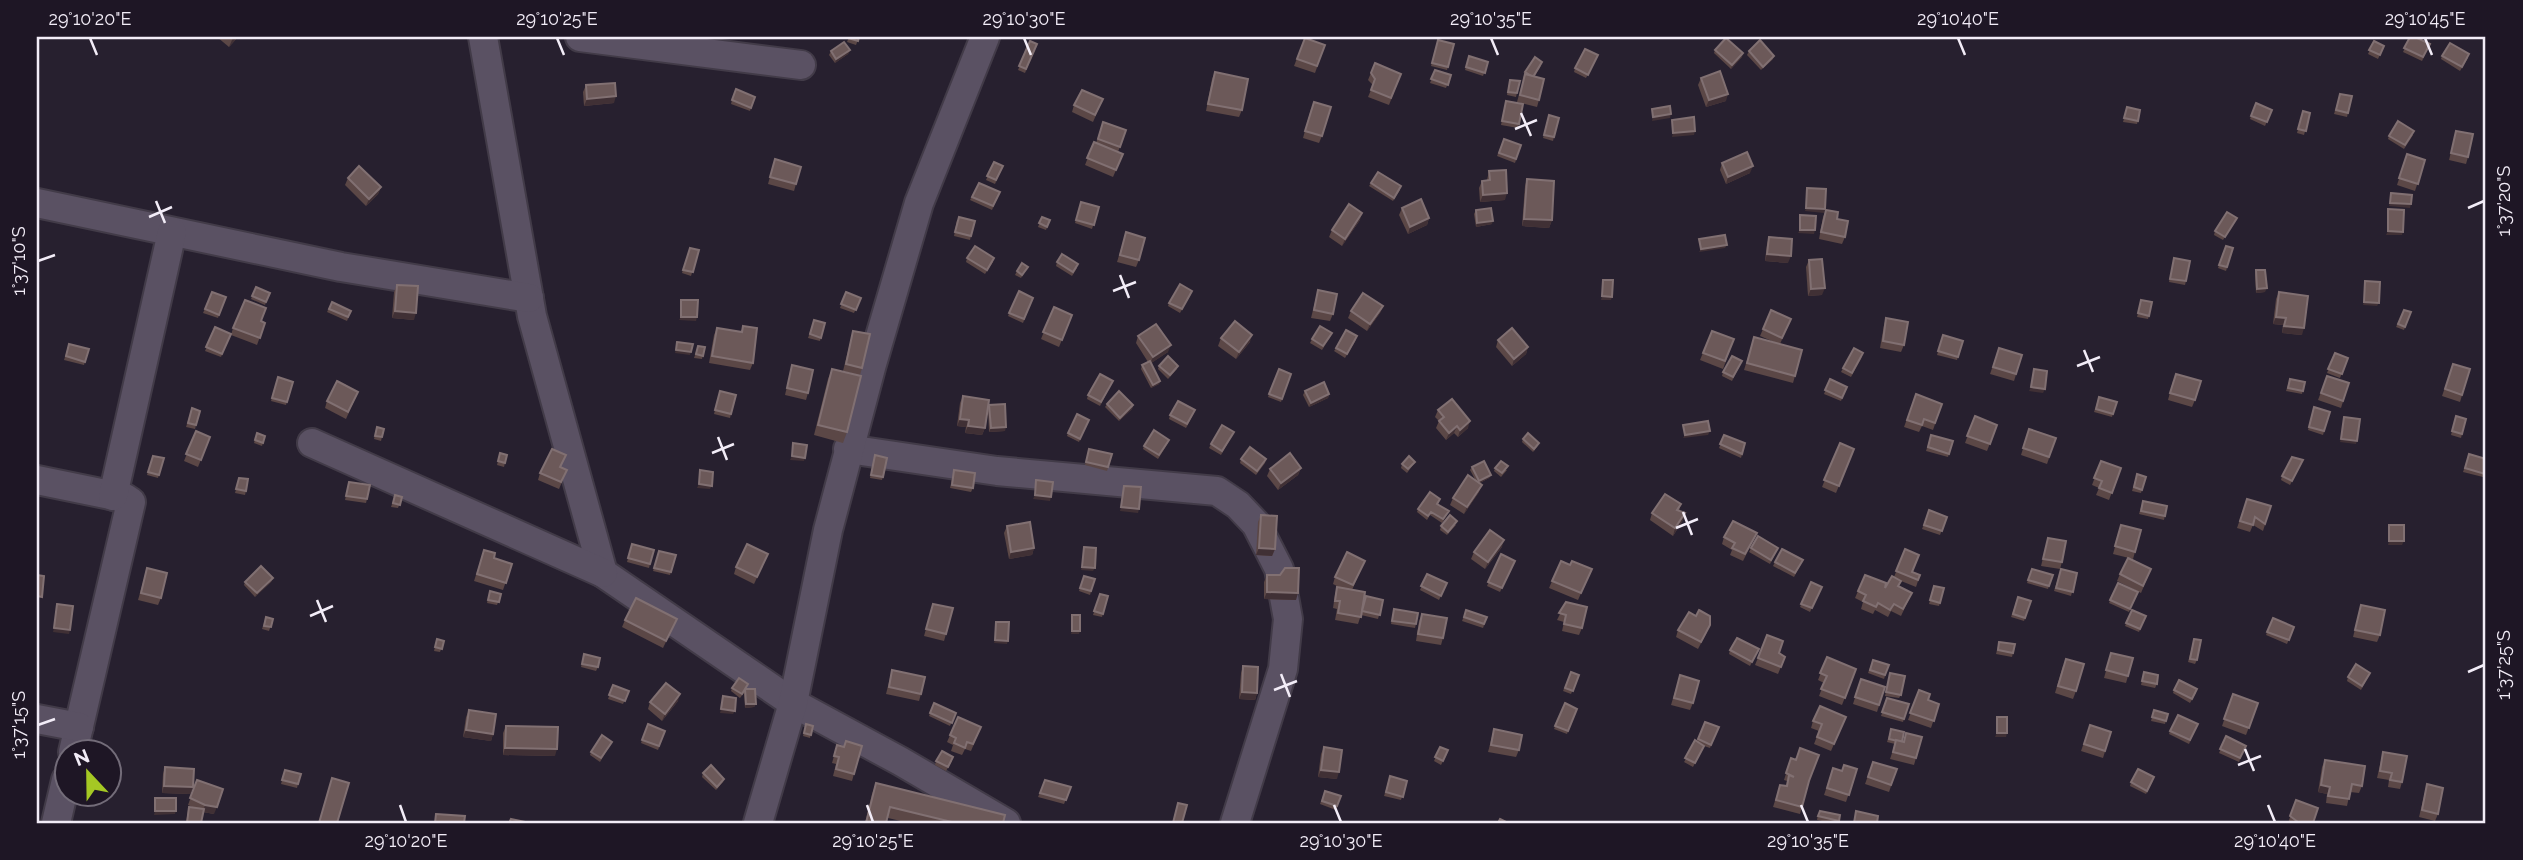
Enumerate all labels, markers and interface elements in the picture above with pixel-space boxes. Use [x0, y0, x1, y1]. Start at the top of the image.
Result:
text: 29°10'20"E [49, 8, 131, 29]
text: 29°10'25"E [516, 8, 598, 29]
text: 29°10'30"E [983, 8, 1065, 29]
text: 29°10'35"E [1450, 8, 1532, 29]
text: 29°10'40"E [1917, 8, 1999, 29]
text: 29°10'45"E [2385, 8, 2465, 29]
text: 1°37'20"S [2493, 165, 2514, 236]
text: 1°37'10"S [8, 226, 29, 296]
text: 1°37'25"S [2493, 630, 2514, 700]
text: 1°37'15"S [8, 691, 29, 759]
north arrow [52, 738, 122, 808]
text: N [71, 744, 92, 770]
text: 29°10'20"E [365, 830, 447, 851]
text: 29°10'25"E [832, 830, 914, 851]
text: 29°10'30"E [1300, 830, 1382, 851]
text: 29°10'35"E [1767, 830, 1849, 851]
text: 29°10'40"E [2234, 830, 2316, 851]

